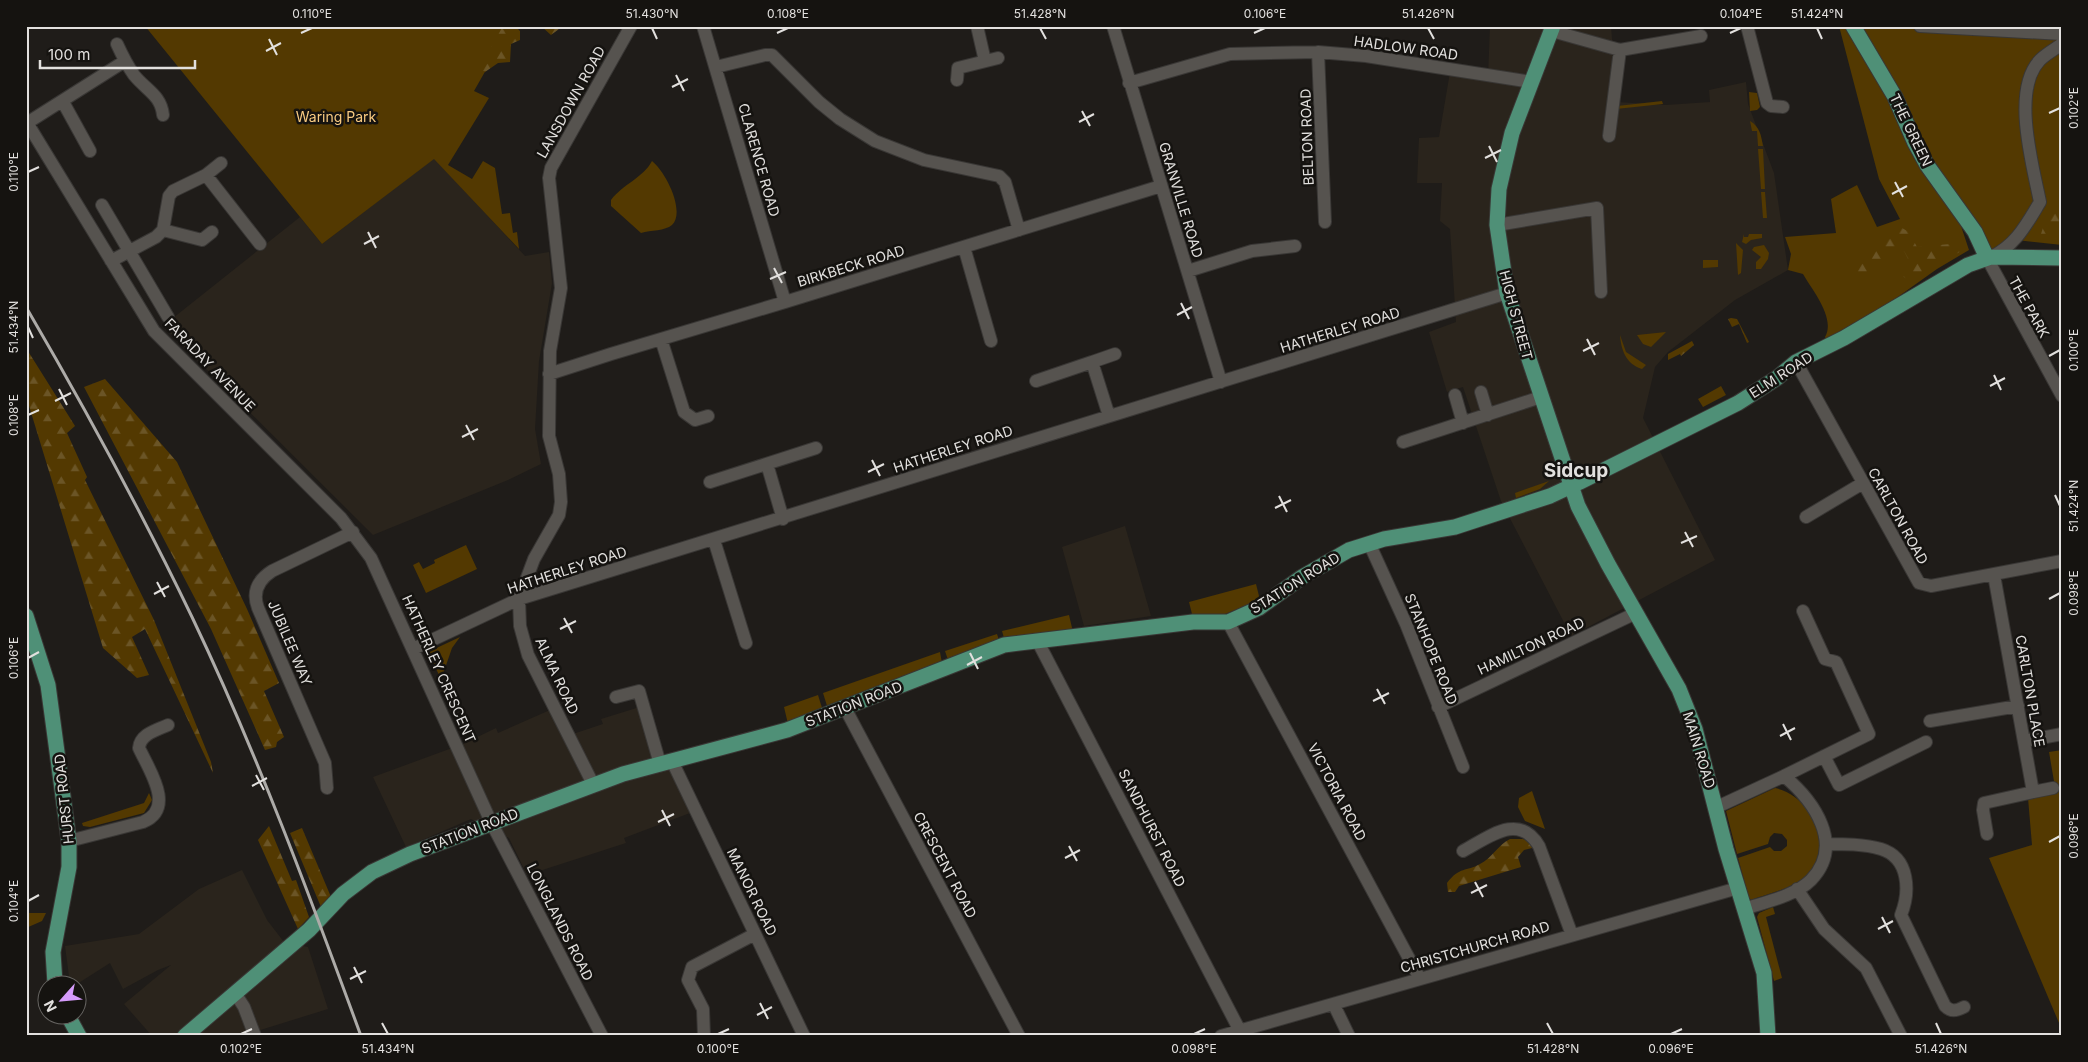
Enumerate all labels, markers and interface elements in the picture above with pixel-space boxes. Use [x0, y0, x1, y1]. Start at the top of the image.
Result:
text: 0.110°E [292, 6, 332, 21]
text: 51.430°N [626, 6, 678, 21]
text: 0.108°E [767, 6, 809, 21]
text: 51.428°N [1014, 6, 1066, 21]
text: 0.106°E [1244, 6, 1286, 21]
text: 51.426°N [1402, 6, 1454, 21]
text: 0.104°E [1720, 6, 1762, 21]
text: 51.424°N [1791, 6, 1843, 21]
street label: HADLOW ROAD [1353, 32, 1459, 63]
scale bar [40, 38, 195, 70]
street label: LANSDOWN ROAD [533, 43, 608, 161]
text: 100 m [48, 45, 90, 64]
text: 0.102°E [2066, 87, 2081, 129]
street label: BELTON ROAD [1296, 88, 1317, 186]
street label: THE GREEN [1887, 91, 1936, 169]
street label: CLARENCE ROAD [735, 101, 784, 219]
park label: Waring Park [296, 108, 377, 125]
street label: GRANVILLE ROAD [1156, 140, 1207, 260]
text: 0.110°E [6, 152, 21, 192]
street label: BIRKBECK ROAD [795, 241, 907, 290]
street label: HIGH STREET [1496, 268, 1537, 361]
street label: THE PARK [2006, 273, 2054, 341]
text: 51.434°N [6, 301, 21, 353]
street label: HATHERLEY ROAD [1278, 303, 1402, 356]
street label: FARADAY AVENUE [161, 314, 259, 415]
text: 0.100°E [2066, 329, 2081, 371]
street label: ELM ROAD [1746, 348, 1816, 401]
text: 0.108°E [6, 394, 21, 436]
street label: HATHERLEY ROAD [891, 421, 1015, 476]
district label: Sidcup [1544, 459, 1608, 482]
street label: CARLTON ROAD [1865, 464, 1932, 567]
text: 51.424°N [2066, 480, 2081, 532]
street label: HATHERLEY ROAD [505, 542, 629, 597]
street label: STATION ROAD [1247, 548, 1343, 617]
text: 0.098°E [2066, 570, 2081, 616]
street label: STANHOPE ROAD [1401, 591, 1462, 707]
street label: HATHERLEY CRESCENT [399, 592, 480, 746]
street label: JUBILEE WAY [265, 598, 316, 689]
street label: HAMILTON ROAD [1475, 613, 1587, 678]
street label: CARLTON PLACE [2012, 633, 2049, 748]
street label: ALMA ROAD [532, 635, 583, 717]
text: 0.106°E [6, 637, 21, 679]
street label: STATION ROAD [803, 677, 905, 730]
street label: MAIN ROAD [1680, 709, 1719, 790]
street label: VICTORIA ROAD [1305, 740, 1370, 844]
street label: HURST ROAD [50, 753, 77, 845]
street label: SANDHURST ROAD [1115, 766, 1190, 890]
street label: STATION ROAD [419, 804, 521, 857]
street label: CRESCENT ROAD [910, 809, 981, 921]
text: 0.096°E [2066, 813, 2081, 859]
street label: MANOR ROAD [724, 845, 781, 938]
street label: LONGLANDS ROAD [524, 860, 597, 983]
text: 0.104°E [6, 880, 21, 922]
street label: CHRISTCHURCH ROAD [1398, 917, 1552, 976]
north arrow [38, 974, 88, 1024]
text: N [40, 998, 60, 1015]
text: 0.102°E [220, 1041, 262, 1056]
text: 51.434°N [362, 1041, 414, 1056]
text: 0.100°E [697, 1041, 739, 1056]
text: 0.098°E [1171, 1041, 1217, 1056]
text: 51.428°N [1527, 1041, 1579, 1056]
text: 0.096°E [1648, 1041, 1694, 1056]
text: 51.426°N [1915, 1041, 1967, 1056]

